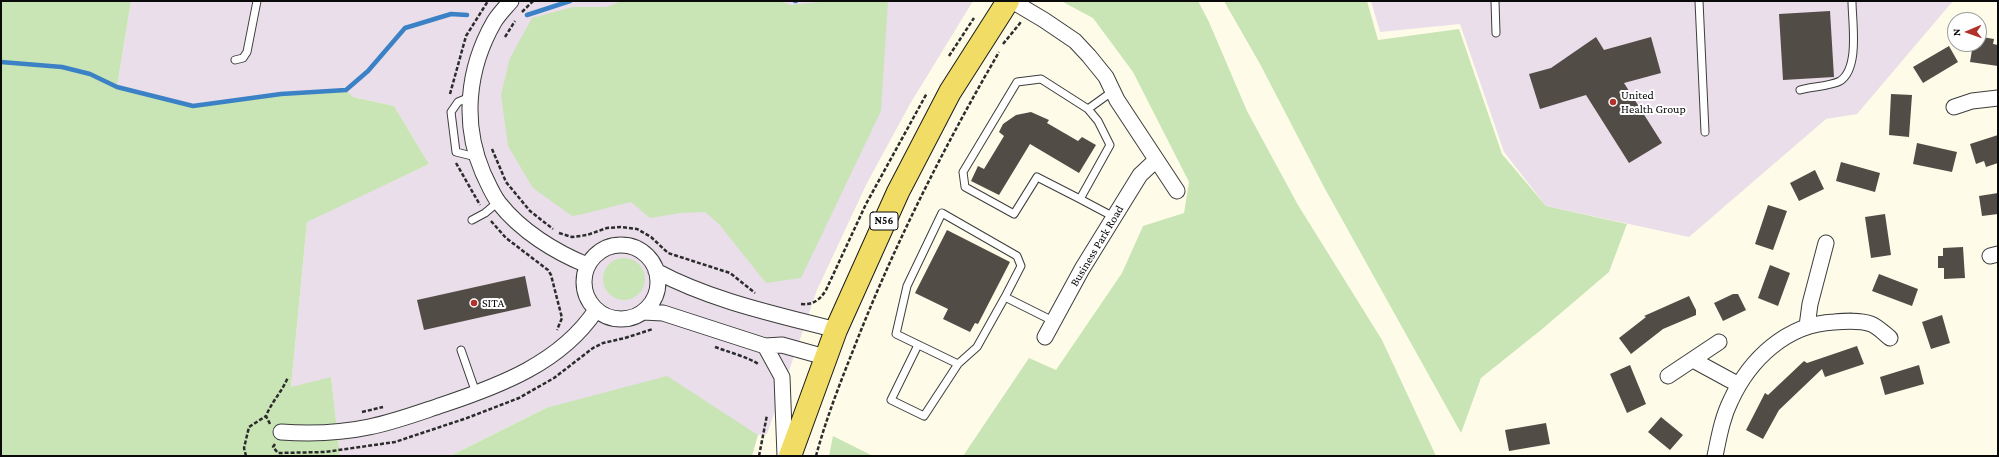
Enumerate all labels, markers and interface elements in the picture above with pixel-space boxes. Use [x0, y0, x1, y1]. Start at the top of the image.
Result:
north arrow [1947, 12, 1987, 52]
text: N [1950, 28, 1962, 36]
place label: United Health Group [1621, 88, 1686, 116]
marker: United Health Group [1608, 97, 1618, 107]
street label: Business Park Road [1067, 203, 1127, 289]
road number: N56 [870, 212, 898, 230]
place label: SITA [482, 296, 504, 310]
marker: SITA [469, 298, 479, 308]

